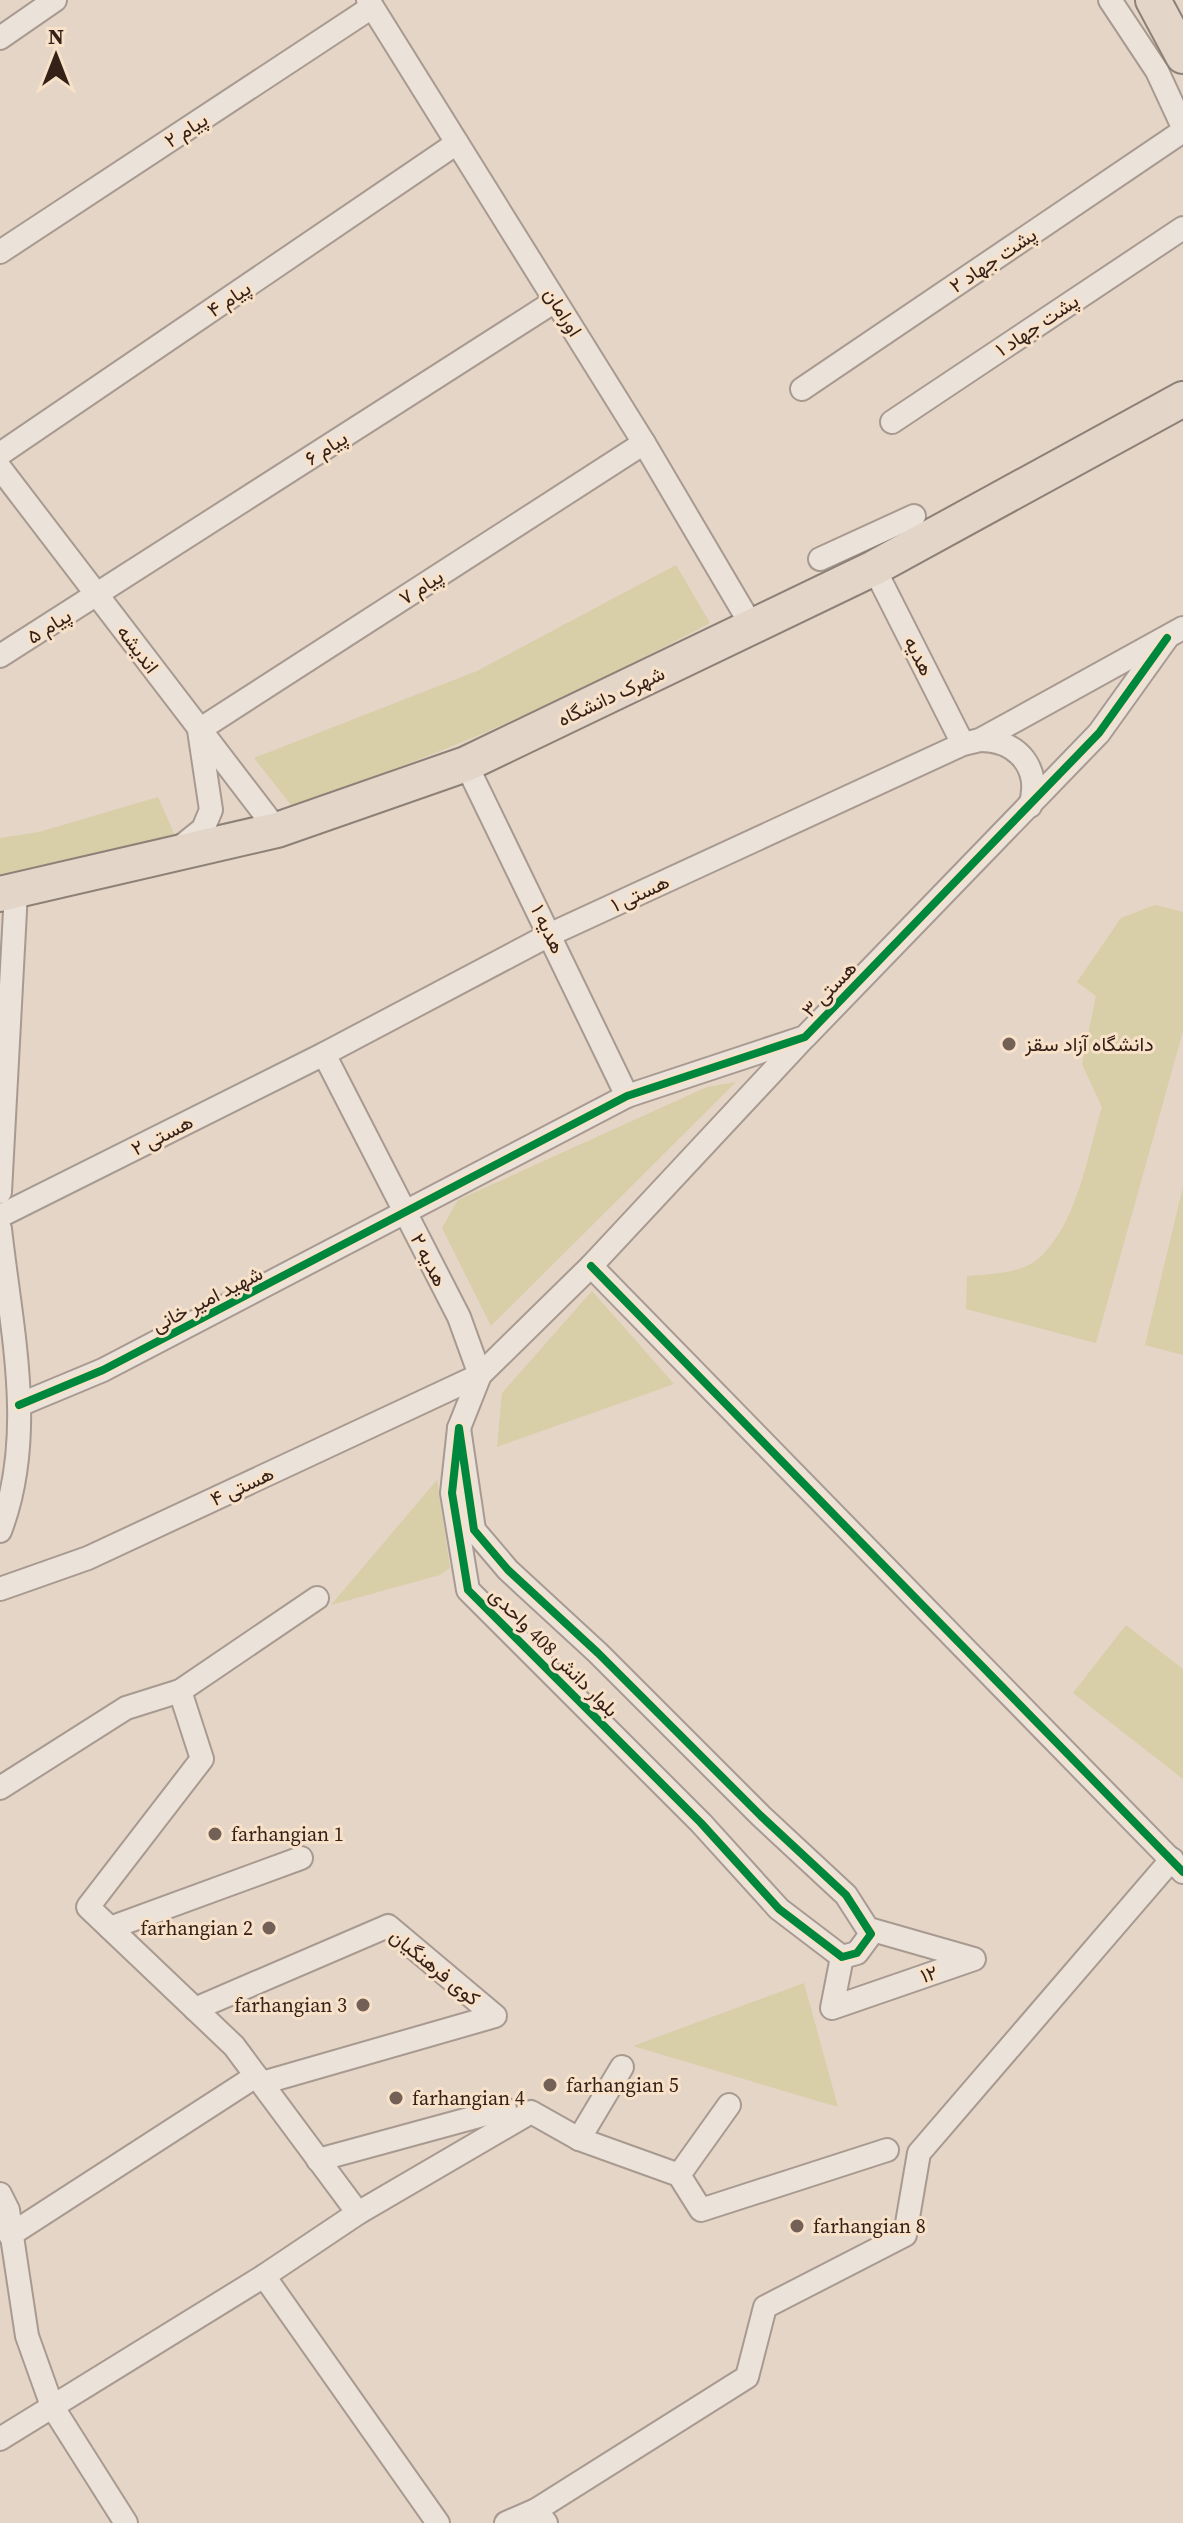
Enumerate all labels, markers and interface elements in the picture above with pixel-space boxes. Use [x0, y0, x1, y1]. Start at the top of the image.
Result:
north arrow [16, 16, 96, 96]
text: N [48, 21, 64, 51]
street label: پیام ۲ [159, 106, 213, 154]
street label: پشت جهاد ۲ [944, 221, 1042, 299]
street label: پیام ۴ [202, 274, 256, 324]
street label: اورامان [537, 282, 589, 342]
street label: پشت جهاد ۱ [990, 287, 1084, 363]
street label: پیام ۶ [299, 424, 353, 472]
street label: پیام ۷ [393, 562, 449, 612]
street label: پیام ۵ [21, 601, 77, 651]
street label: اندیشه [110, 619, 166, 679]
street label: هدیه [897, 631, 941, 681]
street label: شهرک دانشگاه [553, 659, 669, 733]
street label: هستی ۱ [606, 867, 674, 919]
street label: هدیه ۱ [524, 900, 572, 958]
street label: هستی ۳ [795, 955, 863, 1023]
place label: دانشگاه آزاد سقز [1024, 1030, 1154, 1058]
marker: دانشگاه آزاد سقز [1000, 1035, 1018, 1053]
street label: هستی ۲ [126, 1108, 198, 1162]
street label: هدیه ۲ [404, 1229, 454, 1291]
street label: شهید امیر خانی [147, 1259, 267, 1339]
street label: هستی ۴ [206, 1459, 278, 1513]
street label: بلوار دانش 408 واحدی [483, 1581, 625, 1723]
place label: farhangian 1 [231, 1820, 344, 1848]
marker: farhangian 1 [206, 1825, 224, 1843]
place label: farhangian 2 [140, 1914, 253, 1942]
marker: farhangian 2 [260, 1919, 278, 1937]
street label: کوی فرهنگیان [384, 1922, 486, 2012]
street label: ۱۲ [917, 1958, 941, 1990]
place label: farhangian 3 [234, 1991, 347, 2019]
marker: farhangian 3 [354, 1996, 372, 2014]
place label: farhangian 5 [566, 2071, 679, 2099]
marker: farhangian 5 [541, 2076, 559, 2094]
place label: farhangian 4 [412, 2084, 525, 2112]
marker: farhangian 4 [387, 2089, 405, 2107]
place label: farhangian 8 [813, 2212, 926, 2240]
marker: farhangian 8 [788, 2217, 806, 2235]

